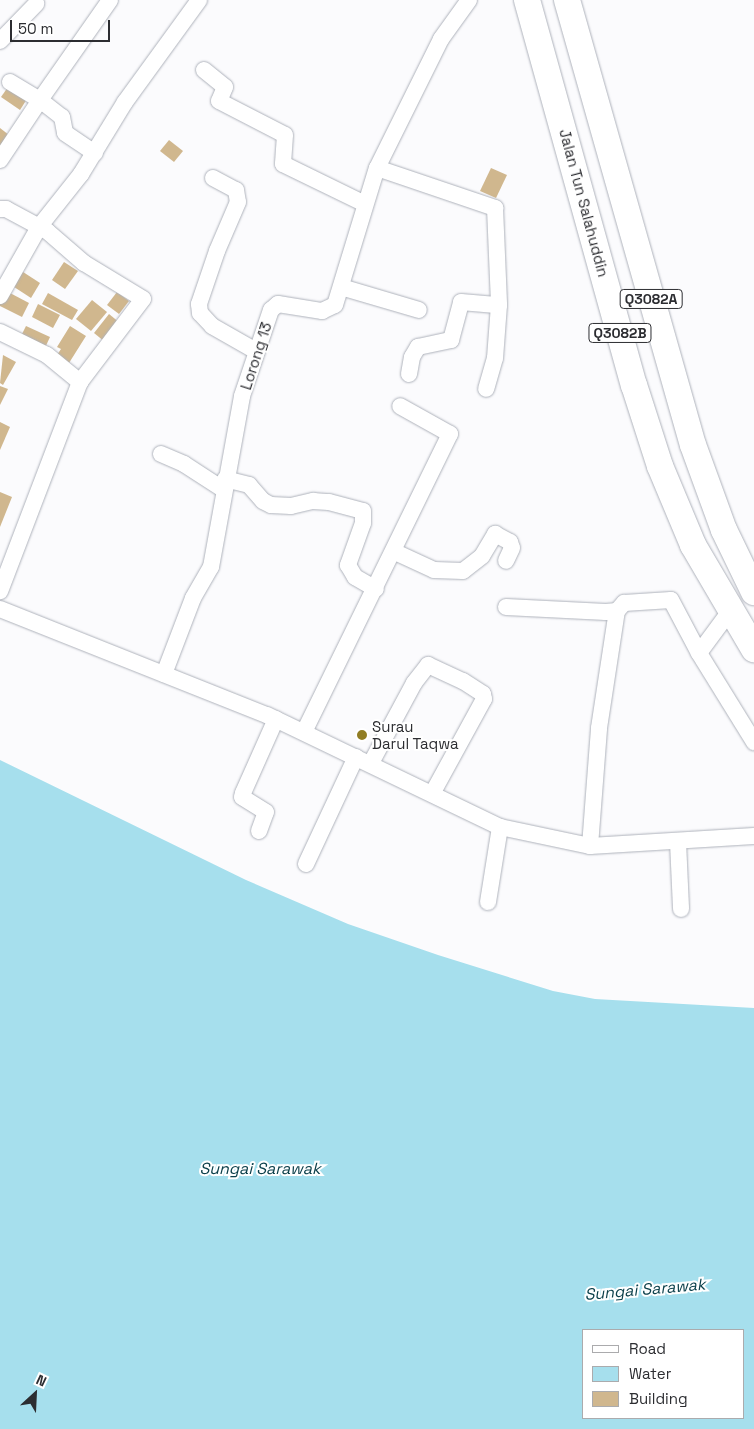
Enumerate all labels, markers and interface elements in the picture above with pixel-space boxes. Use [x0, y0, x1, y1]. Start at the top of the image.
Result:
scale bar [12, 10, 112, 42]
text: 50 m [18, 19, 53, 38]
street label: Jalan Tun Salahuddin [556, 127, 612, 279]
road number: Q3082A [618, 288, 684, 310]
street label: Lorong 13 [237, 320, 275, 392]
road number: Q3082B [588, 322, 652, 344]
place label: Surau Darul Taqwa [372, 717, 459, 752]
marker: Surau Darul Taqwa [356, 729, 368, 741]
water label: Sungai Sarawak [199, 1159, 321, 1179]
water label: Sungai Sarawak [584, 1275, 706, 1305]
legend [582, 1329, 744, 1419]
text: Road [629, 1339, 666, 1358]
text: Water [629, 1364, 671, 1383]
north arrow [10, 1369, 60, 1419]
text: N [33, 1370, 49, 1391]
text: Building [629, 1389, 688, 1408]

